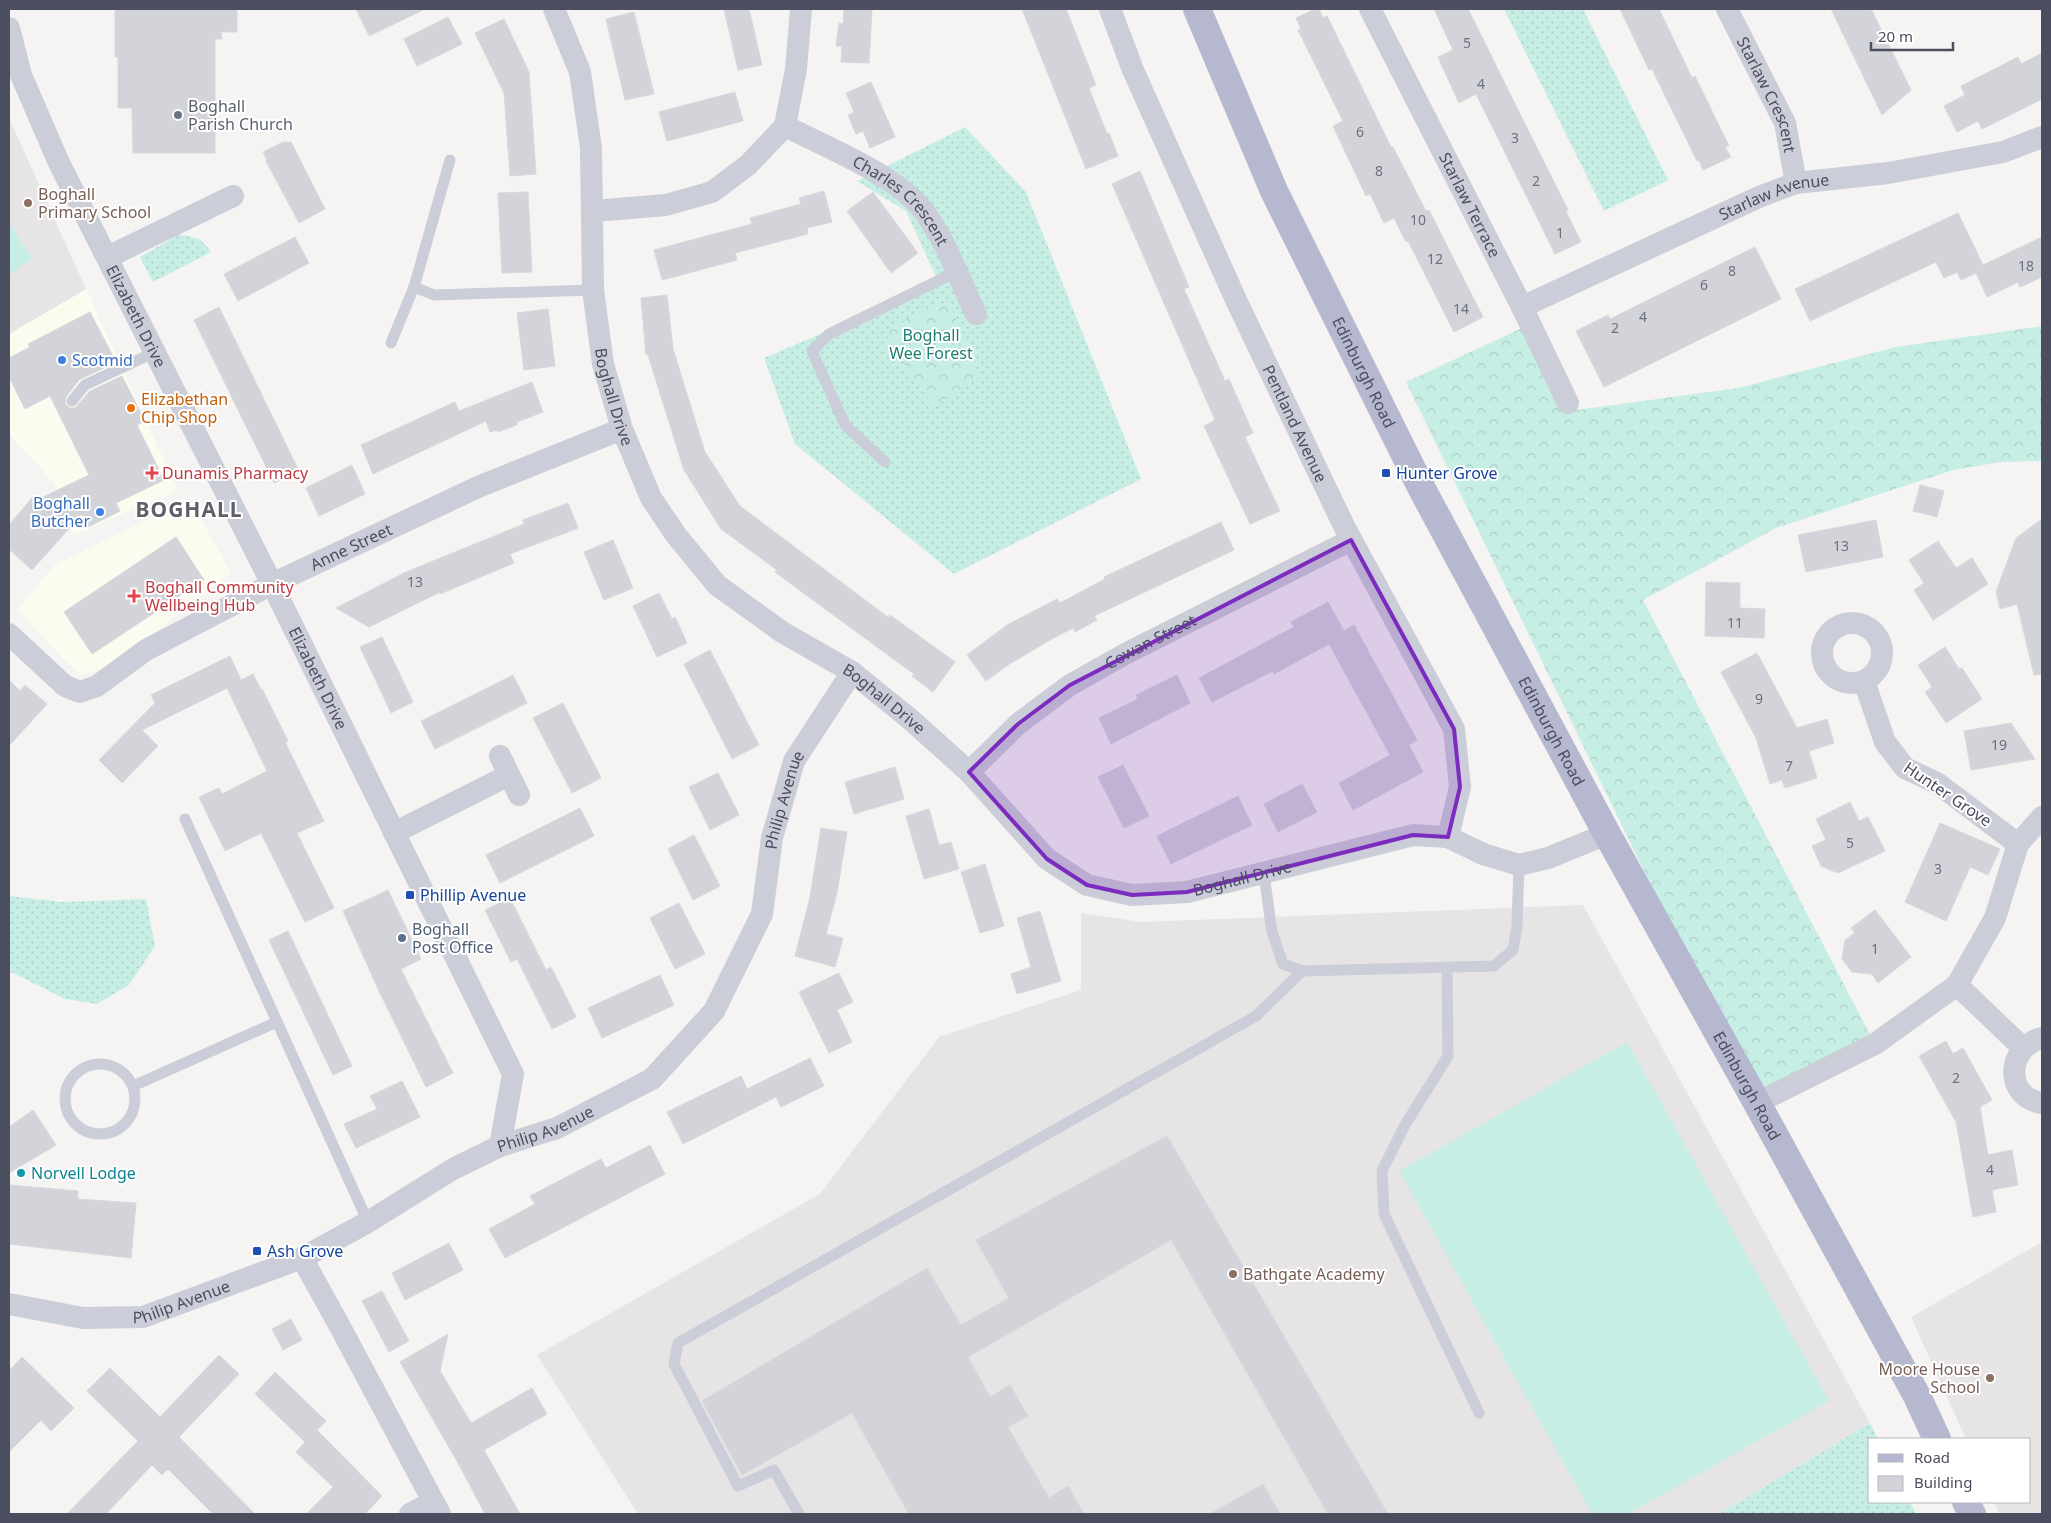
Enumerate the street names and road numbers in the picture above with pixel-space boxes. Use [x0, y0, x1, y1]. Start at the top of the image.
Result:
street label: Starlaw Crescent [1732, 33, 1801, 155]
street label: Starlaw Terrace [1434, 149, 1506, 261]
street label: Charles Crescent [849, 150, 954, 250]
street label: Starlaw Avenue [1715, 168, 1830, 225]
street label: Elizabeth Drive [101, 261, 172, 371]
street label: Edinburgh Road [1327, 313, 1401, 431]
street label: Boghall Drive [590, 347, 639, 449]
street label: Pentland Avenue [1258, 361, 1332, 486]
street label: Anne Street [307, 518, 396, 575]
street label: Cowan Street [1101, 609, 1200, 674]
street label: Elizabeth Drive [284, 623, 353, 733]
street label: Boghall Drive [839, 658, 930, 739]
street label: Edinburgh Road [1513, 672, 1590, 790]
street label: Philip Avenue [760, 746, 809, 851]
street label: Hunter Grove [1900, 756, 1996, 832]
street label: Boghall Drive [1191, 855, 1294, 901]
street label: Edinburgh Road [1708, 1027, 1786, 1144]
street label: Philip Avenue [494, 1100, 597, 1157]
street label: Philip Avenue [132, 1275, 233, 1328]

